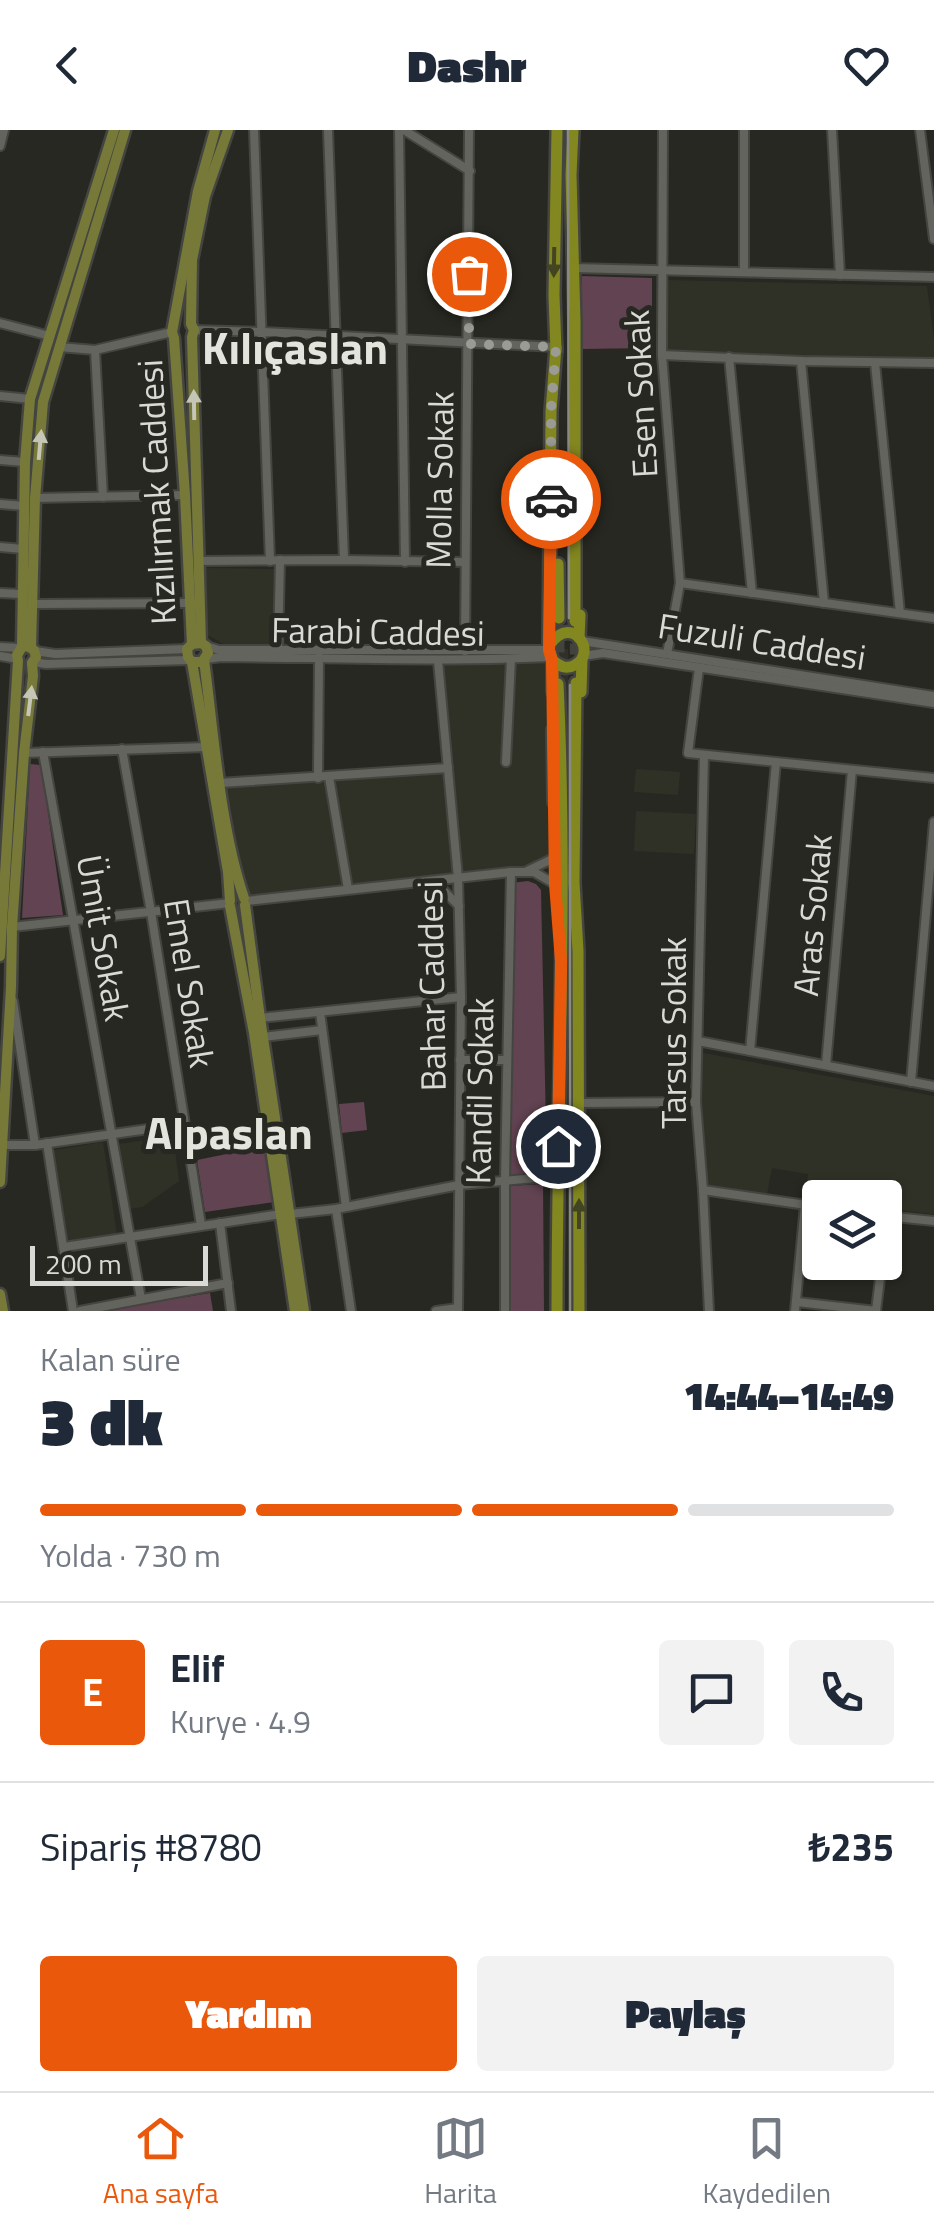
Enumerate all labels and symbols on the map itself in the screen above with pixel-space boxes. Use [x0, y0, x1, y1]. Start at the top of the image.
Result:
pin [427, 232, 512, 317]
one-way arrow [546, 247, 562, 279]
street label: Esen Sokak [609, 308, 671, 479]
district label: Kılıçaslan [202, 313, 388, 381]
street label: Kızılırmak Caddesi [122, 358, 190, 626]
one-way arrow [185, 389, 201, 421]
street label: Molla Sokak [410, 391, 468, 569]
one-way arrow [32, 428, 48, 460]
courier [501, 449, 601, 549]
street label: Fuzuli Caddesi [654, 598, 870, 684]
street label: Farabi Caddesi [271, 602, 485, 660]
one-way arrow [22, 684, 38, 716]
street label: Aras Sokak [778, 831, 846, 998]
street label: Ümit Sokak [63, 851, 145, 1026]
street label: Bahar Caddesi [402, 880, 460, 1092]
street label: Emel Sokak [150, 895, 230, 1072]
street label: Tarsus Sokak [646, 937, 700, 1129]
street label: Kandil Sokak [450, 997, 508, 1185]
district label: Alpaslan [145, 1098, 313, 1166]
pin [516, 1104, 601, 1189]
one-way arrow [571, 1197, 587, 1229]
scale bar [30, 1241, 208, 1286]

